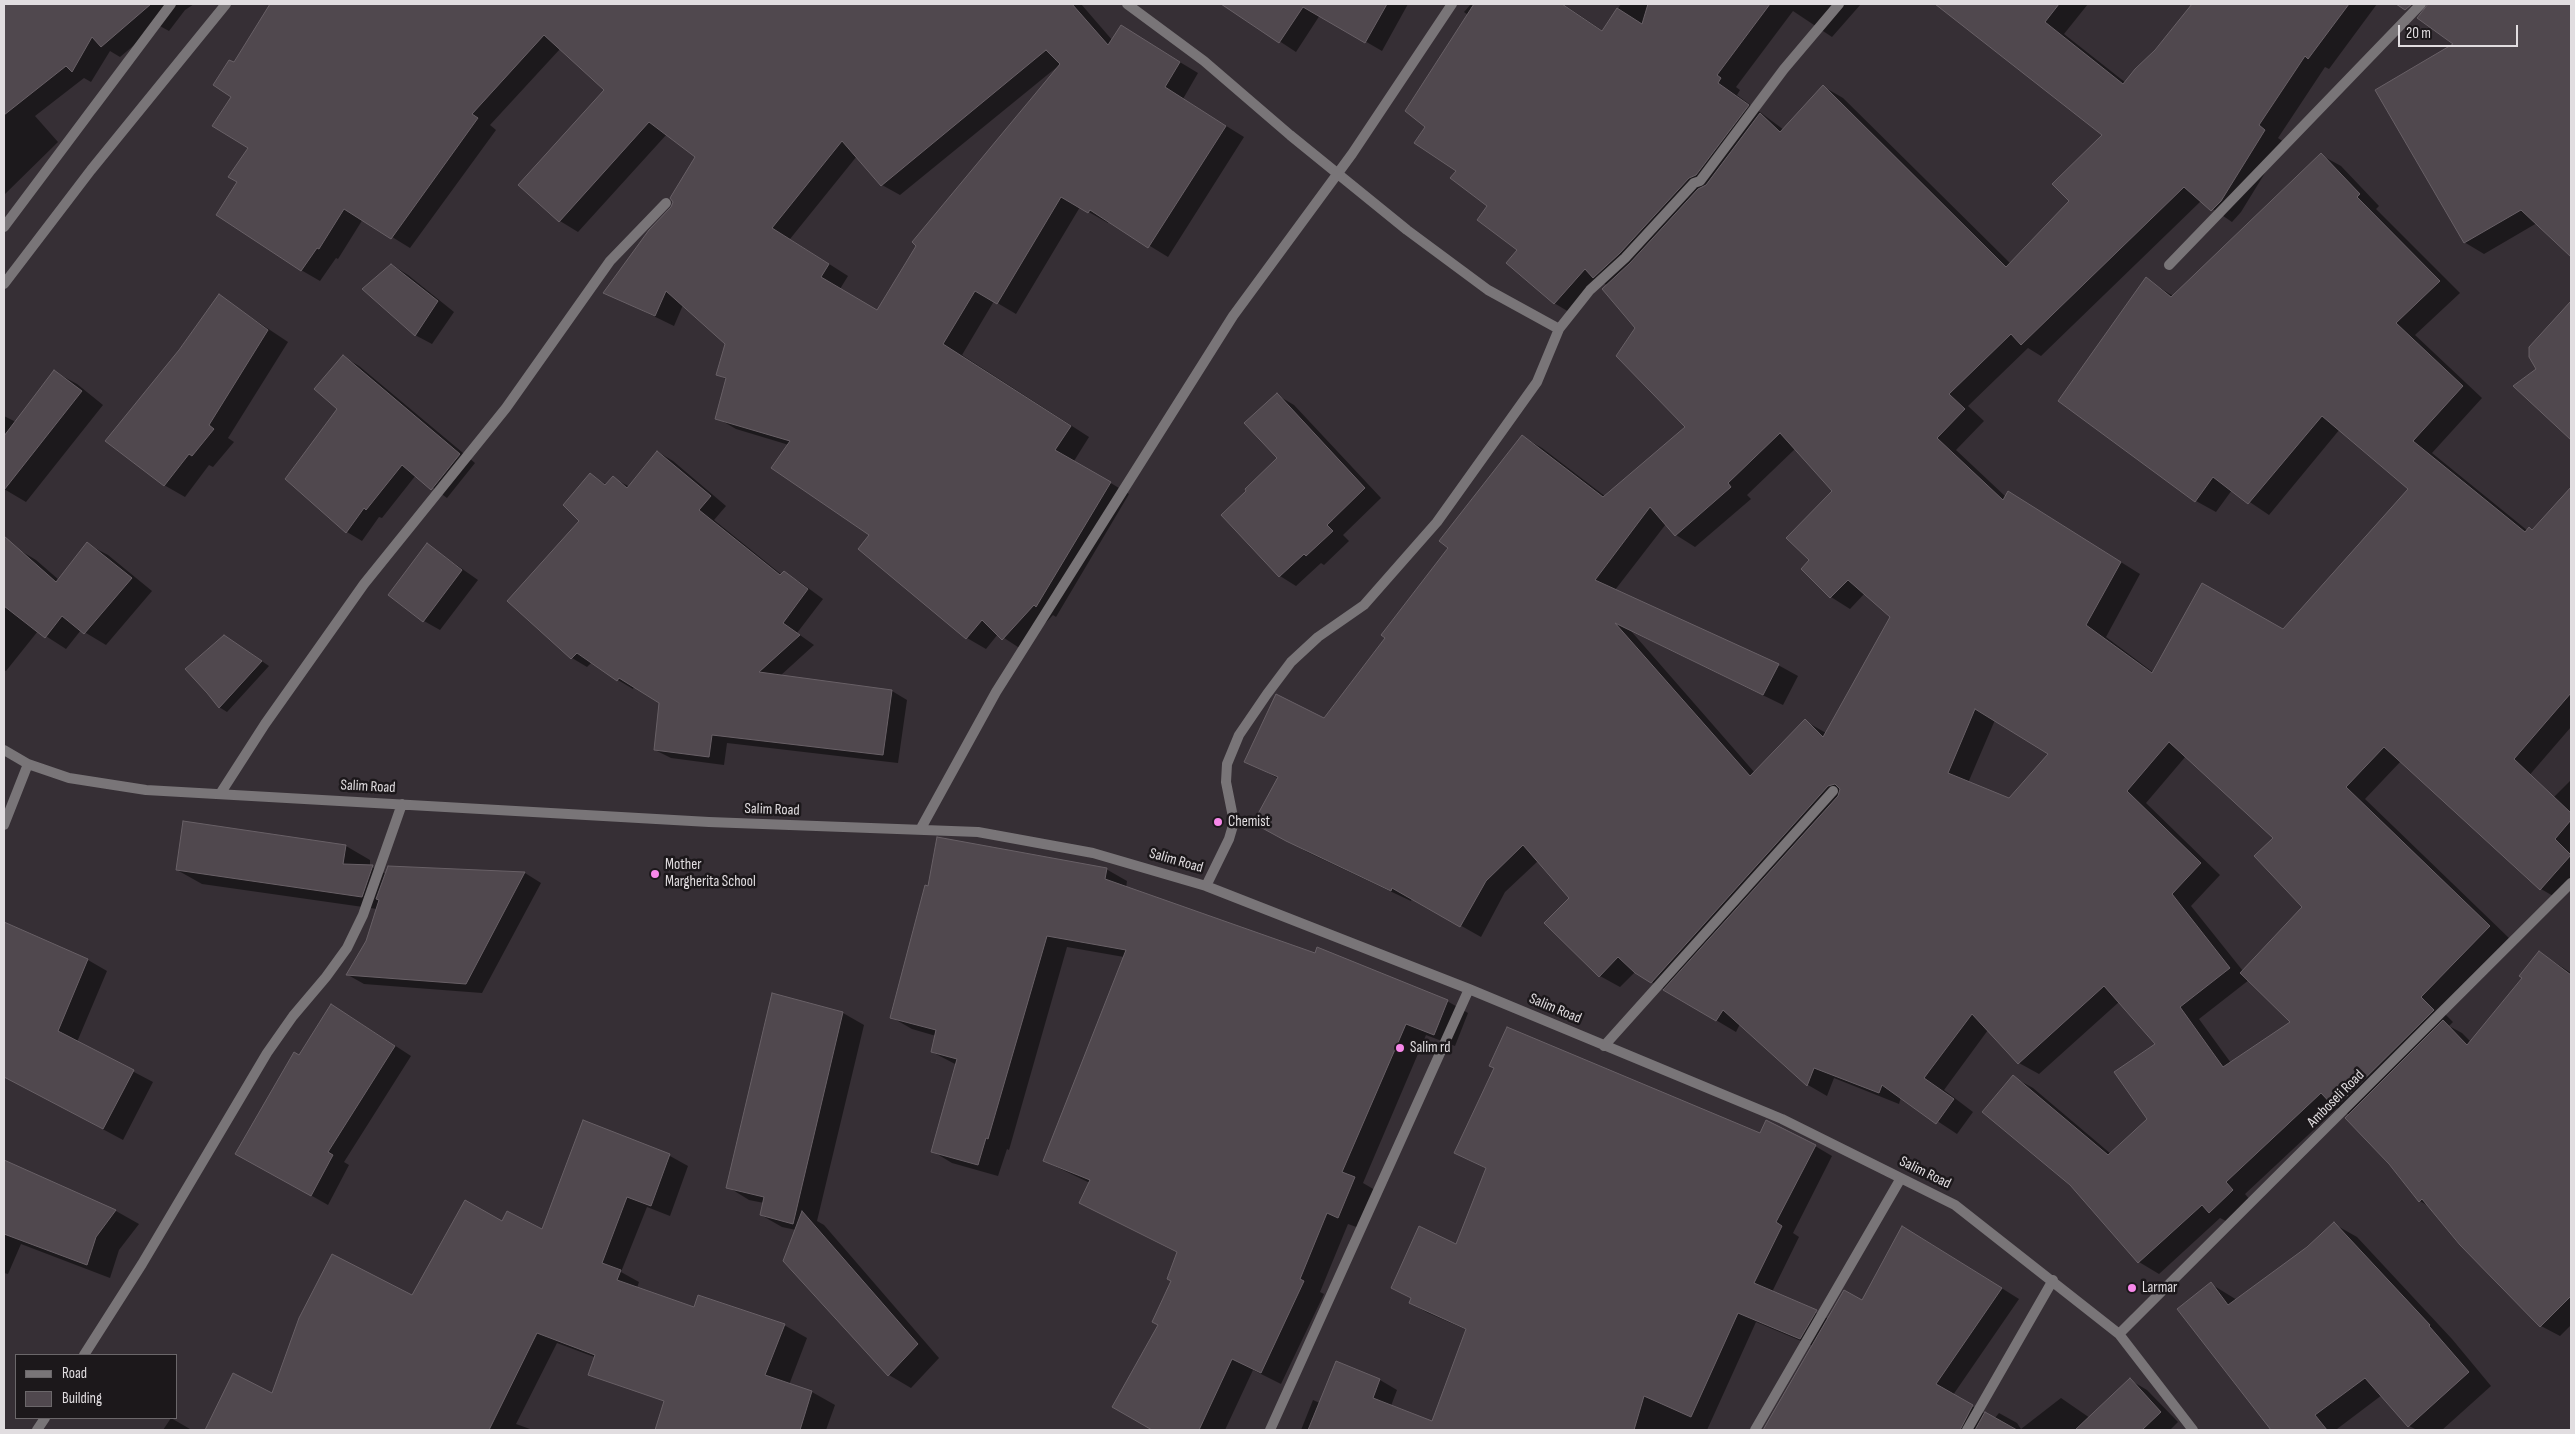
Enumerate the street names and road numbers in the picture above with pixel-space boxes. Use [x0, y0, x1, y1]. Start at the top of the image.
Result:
street label: Salim Road [340, 777, 396, 797]
street label: Salim Road [744, 800, 800, 820]
street label: Salim Road [1147, 845, 1205, 877]
street label: Salim Road [1526, 990, 1584, 1028]
street label: Amboseli Road [2304, 1067, 2368, 1131]
street label: Salim Road [1896, 1153, 1954, 1193]

